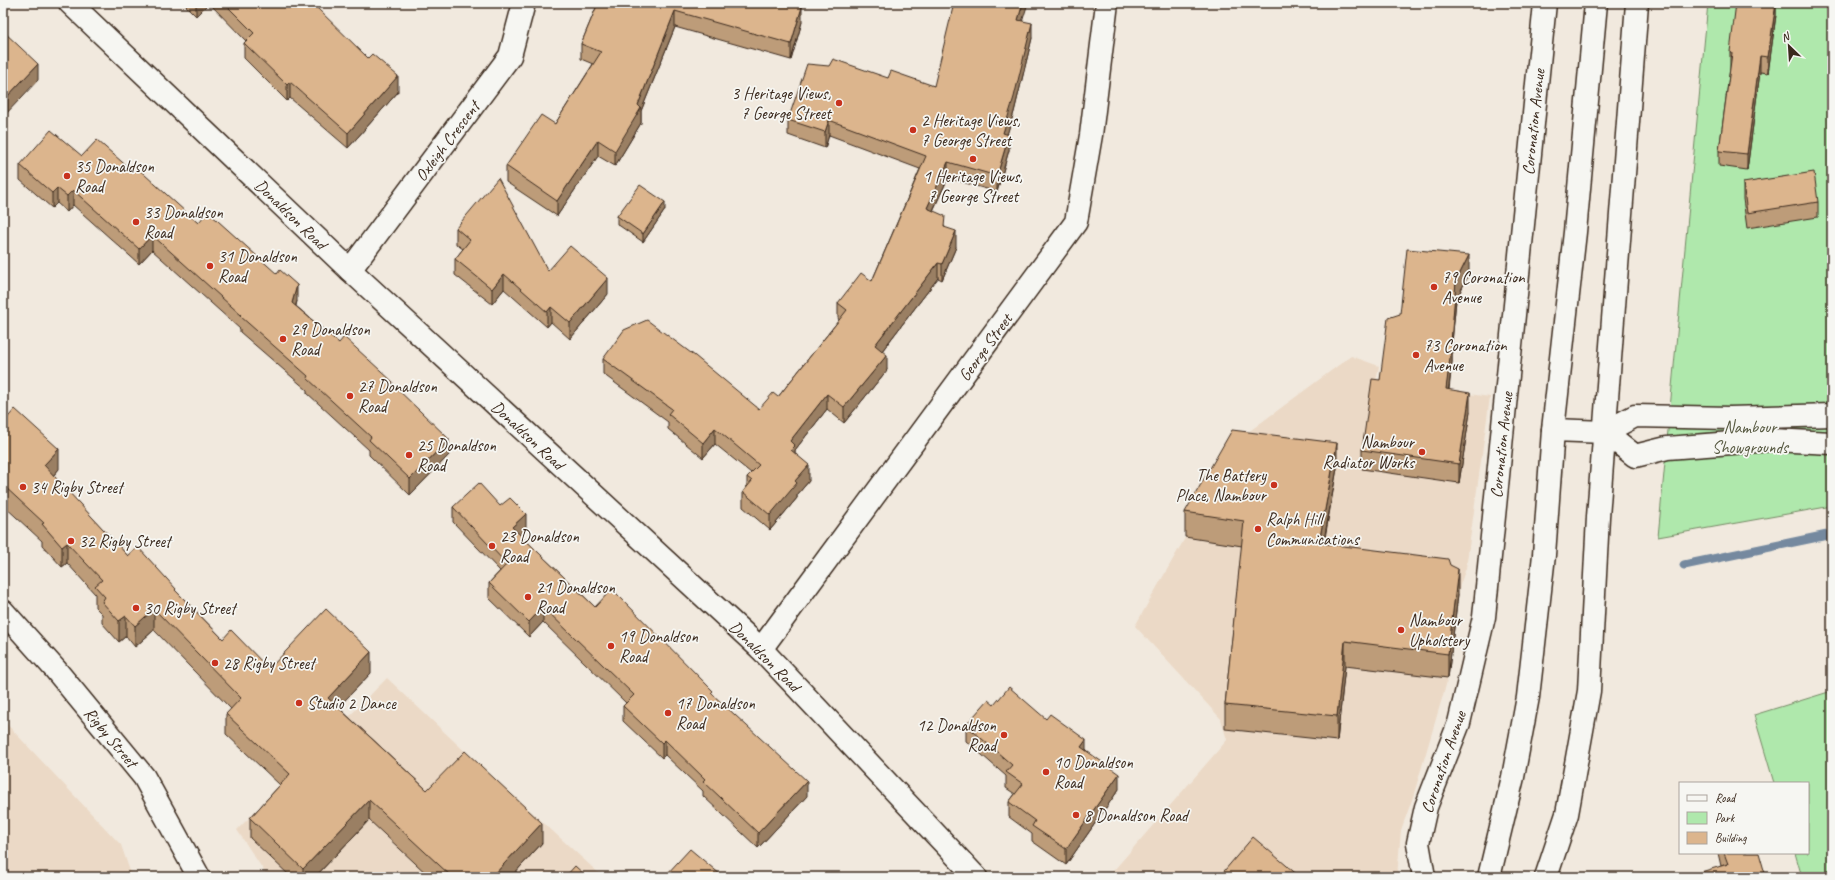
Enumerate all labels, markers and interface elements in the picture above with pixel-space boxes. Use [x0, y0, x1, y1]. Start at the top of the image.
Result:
north arrow [1769, 26, 1809, 66]
text: N [1779, 28, 1793, 45]
street label: Coronation Avenue [1517, 67, 1550, 176]
place label: 3 Heritage Views, 7 George Street [732, 83, 833, 124]
street label: Oxleigh Crescent [411, 95, 486, 185]
marker: 3 Heritage Views, 7 George Street [834, 98, 844, 108]
place label: 2 Heritage Views, 7 George Street [921, 110, 1020, 151]
marker: 2 Heritage Views, 7 George Street [908, 125, 918, 135]
marker: 1 Heritage Views, 7 George Street [968, 154, 978, 164]
place label: 35 Donaldson Road [75, 156, 154, 197]
place label: 1 Heritage Views, 7 George Street [923, 166, 1023, 207]
marker: 35 Donaldson Road [62, 171, 72, 181]
street label: Donaldson Road [250, 175, 333, 255]
place label: 33 Donaldson Road [144, 202, 223, 243]
marker: 33 Donaldson Road [131, 217, 141, 227]
place label: 31 Donaldson Road [218, 246, 297, 287]
marker: 31 Donaldson Road [205, 261, 215, 271]
place label: 79 Coronation Avenue [1442, 267, 1526, 308]
marker: 79 Coronation Avenue [1429, 282, 1439, 292]
street label: George Street [954, 308, 1018, 385]
place label: 29 Donaldson Road [291, 319, 370, 360]
marker: 29 Donaldson Road [278, 334, 288, 344]
place label: 73 Coronation Avenue [1424, 335, 1508, 376]
marker: 73 Coronation Avenue [1411, 350, 1421, 360]
place label: 27 Donaldson Road [358, 376, 437, 417]
street label: Coronation Avenue [1485, 390, 1518, 499]
marker: 27 Donaldson Road [345, 391, 355, 401]
street label: Donaldson Road [487, 396, 570, 476]
park label: Nambour Showgrounds [1712, 417, 1790, 458]
place label: Nambour Radiator Works [1323, 432, 1416, 473]
place label: 25 Donaldson Road [417, 435, 496, 476]
marker: Nambour Radiator Works [1417, 447, 1427, 457]
marker: 25 Donaldson Road [404, 450, 414, 460]
place label: The Battery Place, Nambour [1176, 465, 1268, 506]
place label: 34 Rigby Street [31, 477, 125, 498]
marker: The Battery Place, Nambour [1269, 480, 1279, 490]
marker: 34 Rigby Street [18, 482, 28, 492]
place label: Ralph Hill Communications [1266, 509, 1361, 550]
marker: Ralph Hill Communications [1253, 524, 1263, 534]
place label: 23 Donaldson Road [500, 526, 579, 567]
place label: 32 Rigby Street [79, 531, 173, 552]
marker: 32 Rigby Street [66, 536, 76, 546]
marker: 23 Donaldson Road [487, 541, 497, 551]
place label: 21 Donaldson Road [536, 577, 615, 618]
marker: 21 Donaldson Road [523, 592, 533, 602]
place label: 30 Rigby Street [144, 598, 238, 619]
marker: 30 Rigby Street [131, 603, 141, 613]
place label: Nambour Upholstery [1409, 610, 1470, 651]
street label: Donaldson Road [725, 616, 806, 698]
marker: Nambour Upholstery [1396, 625, 1406, 635]
place label: 19 Donaldson Road [619, 626, 698, 667]
marker: 19 Donaldson Road [606, 641, 616, 651]
place label: 28 Rigby Street [223, 653, 317, 674]
marker: 28 Rigby Street [210, 658, 220, 668]
place label: Studio 2 Dance [307, 693, 397, 714]
place label: 17 Donaldson Road [676, 693, 755, 734]
marker: Studio 2 Dance [294, 698, 304, 708]
street label: Rigby Street [79, 703, 143, 774]
street label: Coronation Avenue [1416, 707, 1471, 816]
marker: 17 Donaldson Road [663, 708, 673, 718]
place label: 12 Donaldson Road [917, 715, 998, 756]
marker: 12 Donaldson Road [999, 730, 1009, 740]
place label: 10 Donaldson Road [1054, 752, 1133, 793]
marker: 10 Donaldson Road [1041, 767, 1051, 777]
legend [1679, 782, 1809, 854]
text: Road [1715, 790, 1737, 806]
place label: 8 Donaldson Road [1084, 805, 1190, 826]
marker: 8 Donaldson Road [1071, 810, 1081, 820]
text: Park [1715, 810, 1736, 826]
text: Building [1715, 830, 1747, 846]

